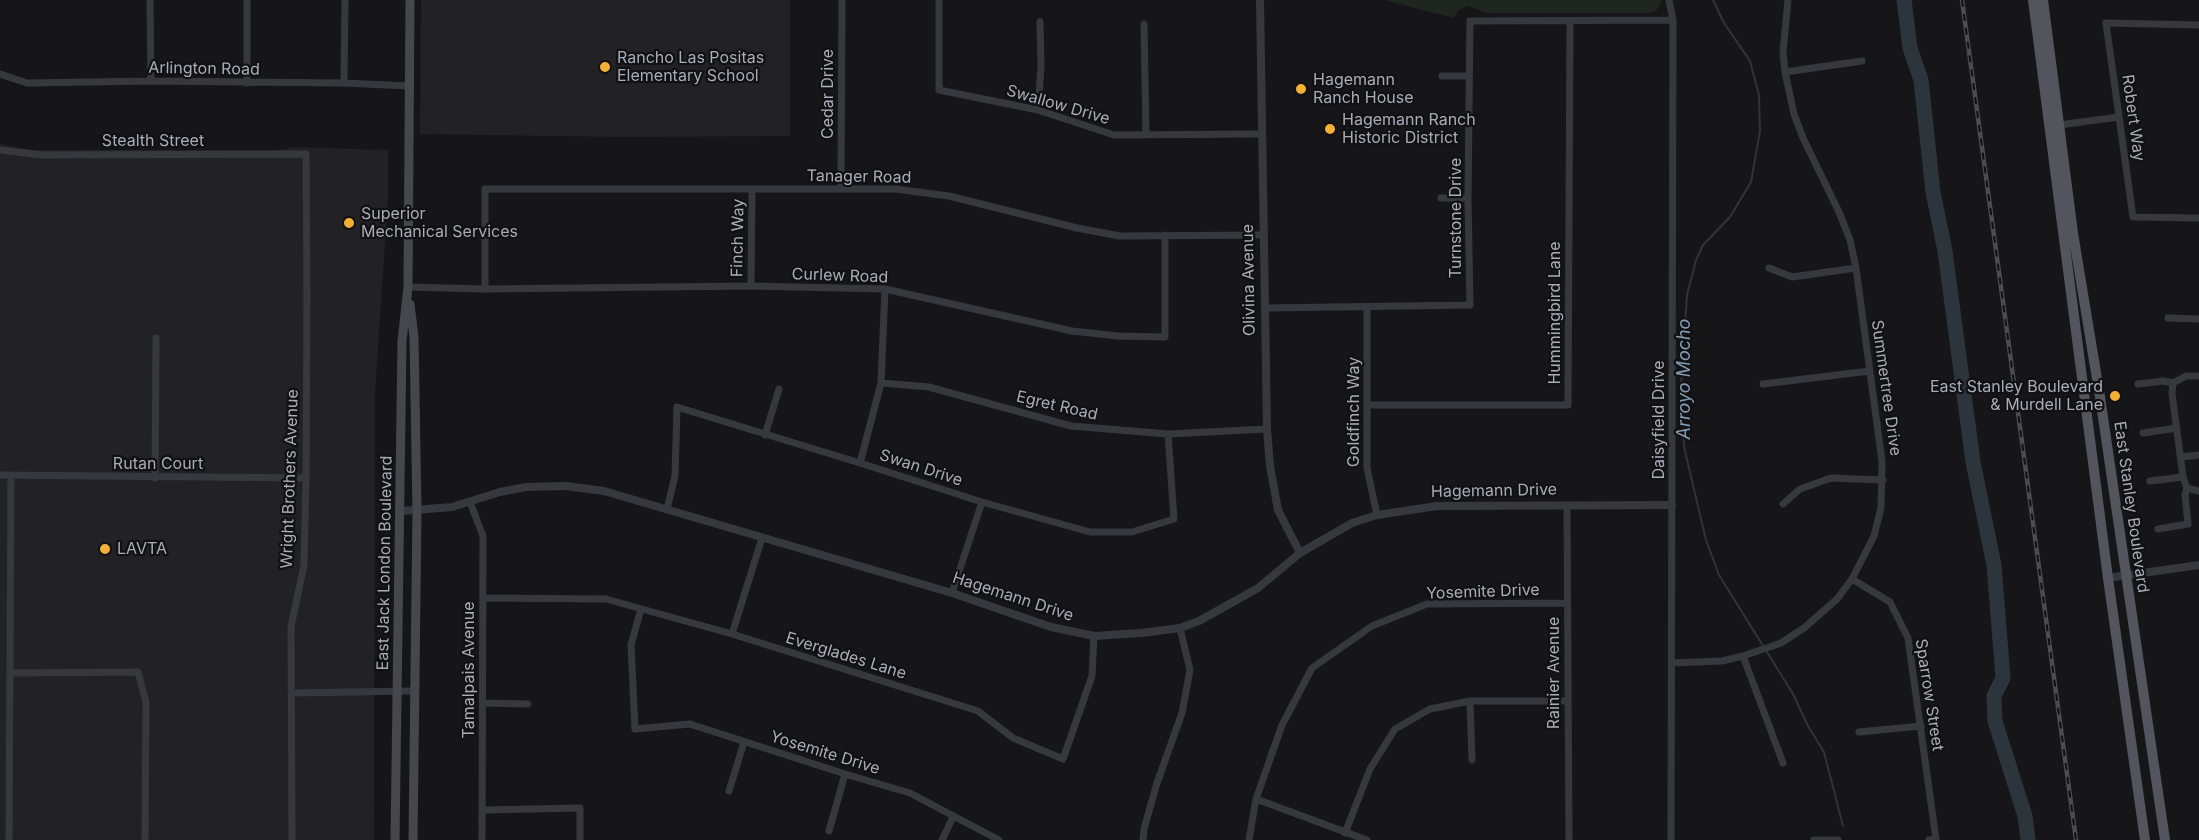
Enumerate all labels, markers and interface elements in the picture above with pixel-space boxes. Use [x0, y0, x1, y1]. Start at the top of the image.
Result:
place label: Rancho Las Positas Elementary School [617, 48, 764, 86]
street label: Cedar Drive [818, 49, 838, 139]
street label: Arlington Road [148, 58, 260, 80]
marker: Rancho Las Positas Elementary School [598, 60, 612, 74]
place label: Hagemann Ranch House [1313, 70, 1413, 108]
street label: Robert Way [2117, 73, 2149, 163]
street label: Swallow Drive [1004, 81, 1112, 129]
marker: Hagemann Ranch House [1294, 82, 1308, 96]
place label: Hagemann Ranch Historic District [1342, 110, 1476, 148]
marker: Hagemann Ranch Historic District [1323, 122, 1337, 136]
street label: Stealth Street [102, 131, 204, 151]
street label: Turnstone Drive [1446, 158, 1466, 278]
street label: Tanager Road [806, 166, 912, 188]
street label: Finch Way [728, 199, 748, 277]
place label: Superior Mechanical Services [361, 204, 518, 242]
marker: Superior Mechanical Services [342, 216, 356, 230]
street label: Olivina Avenue [1238, 224, 1260, 336]
street label: Hummingbird Lane [1545, 241, 1565, 385]
street label: Curlew Road [791, 265, 889, 287]
water label: Arroyo Mocho [1674, 319, 1696, 439]
street label: Summertree Drive [1867, 319, 1905, 457]
street label: Goldfinch Way [1344, 357, 1364, 467]
street label: Daisyfield Drive [1649, 360, 1669, 480]
place label: East Stanley Boulevard & Murdell Lane [1930, 377, 2103, 415]
street label: Egret Road [1014, 387, 1100, 425]
street label: Wright Brothers Avenue [277, 389, 303, 569]
marker: East Stanley Boulevard & Murdell Lane [2108, 389, 2122, 403]
street label: East Stanley Boulevard [2109, 420, 2153, 594]
street label: Swan Drive [877, 446, 965, 490]
street label: Rutan Court [113, 454, 203, 474]
street label: East Jack London Boulevard [374, 456, 396, 670]
street label: Hagemann Drive [1431, 480, 1557, 502]
place label: LAVTA [117, 539, 167, 559]
marker: LAVTA [98, 542, 112, 556]
street label: Hagemann Drive [950, 568, 1076, 626]
street label: Yosemite Drive [1426, 580, 1540, 604]
street label: Tamalpais Avenue [459, 602, 479, 738]
street label: Rainier Avenue [1544, 617, 1564, 729]
street label: Everglades Lane [783, 629, 909, 683]
street label: Sparrow Street [1911, 638, 1947, 752]
street label: Yosemite Drive [768, 727, 882, 779]

